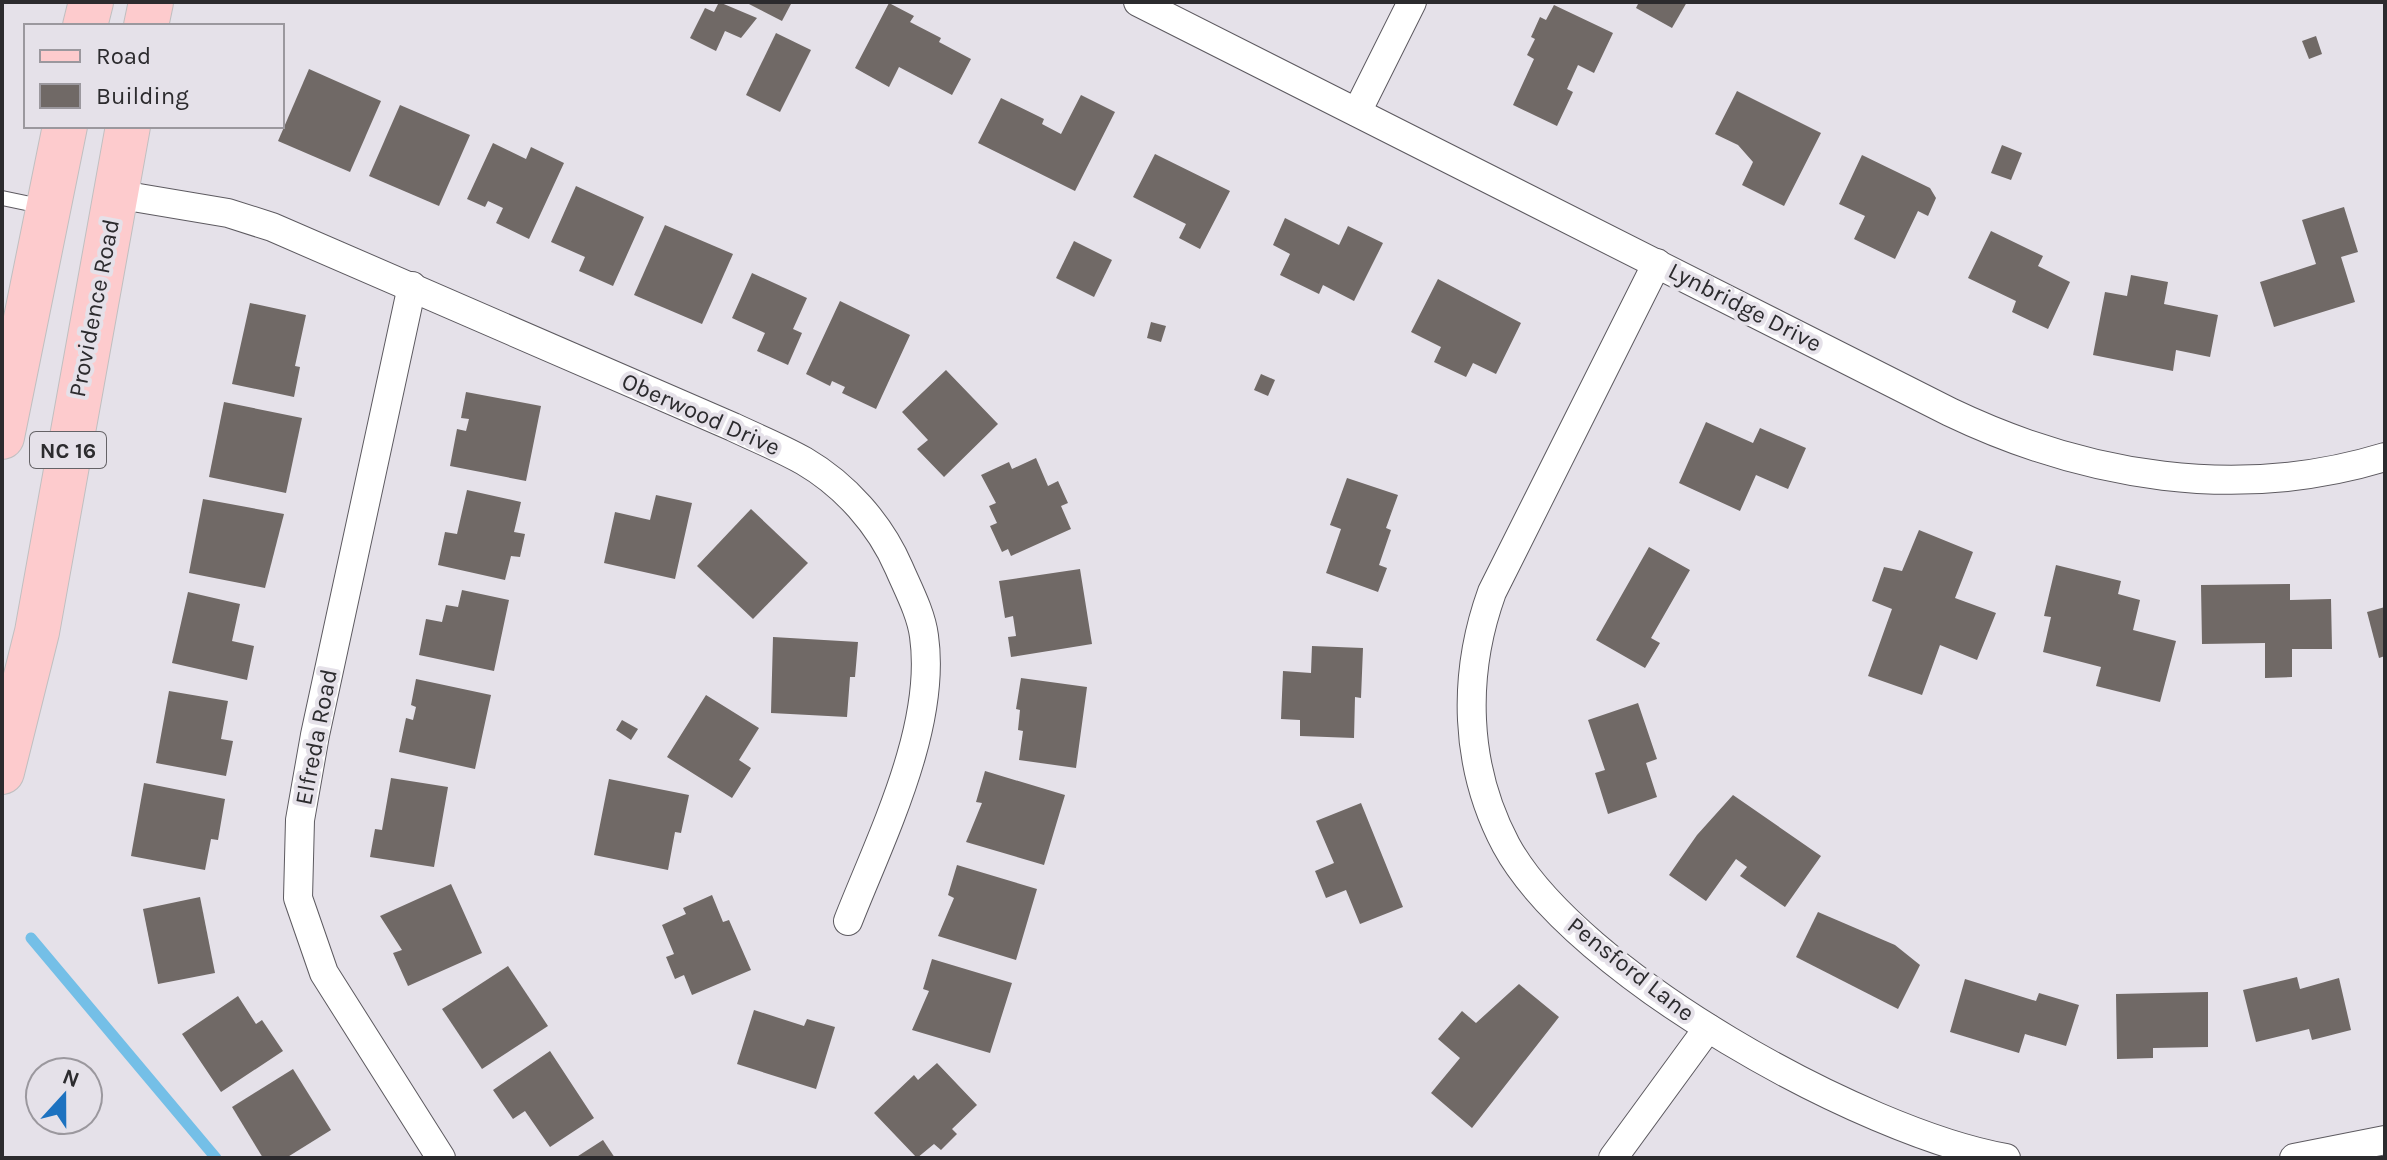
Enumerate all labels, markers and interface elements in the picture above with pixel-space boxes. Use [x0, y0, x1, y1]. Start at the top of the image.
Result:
legend [24, 24, 284, 128]
text: Road [96, 42, 151, 70]
text: Building [96, 82, 189, 110]
street label: Providence Road [63, 216, 125, 400]
street label: Lynbridge Drive [1664, 256, 1826, 358]
street label: Oberwood Drive [618, 367, 784, 461]
road number: NC 16 [30, 432, 106, 468]
street label: Elfreda Road [289, 667, 343, 807]
street label: Pensford Lane [1562, 911, 1700, 1027]
north arrow [24, 1056, 104, 1136]
text: N [59, 1063, 83, 1093]

